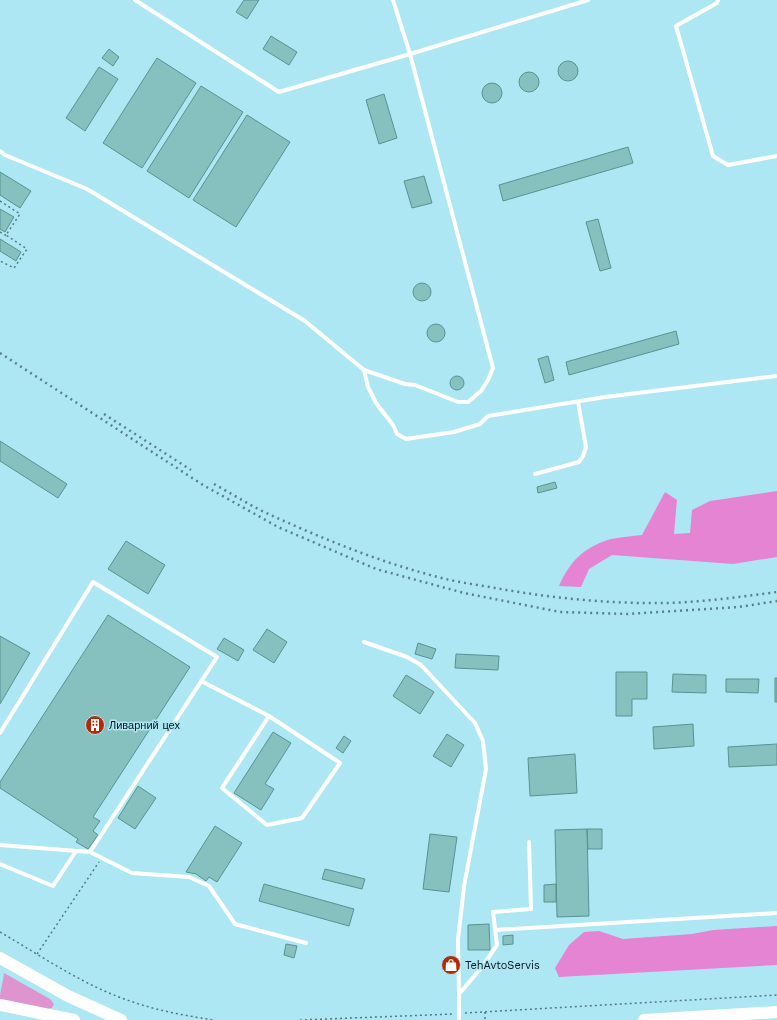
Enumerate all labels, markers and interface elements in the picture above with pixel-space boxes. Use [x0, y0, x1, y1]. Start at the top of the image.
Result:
building icon: Ливарний цех [84, 714, 106, 736]
place label: Ливарний цех [109, 719, 180, 732]
shop icon: TehAvtoServis [440, 954, 462, 976]
place label: TehAvtoServis [465, 959, 540, 972]

